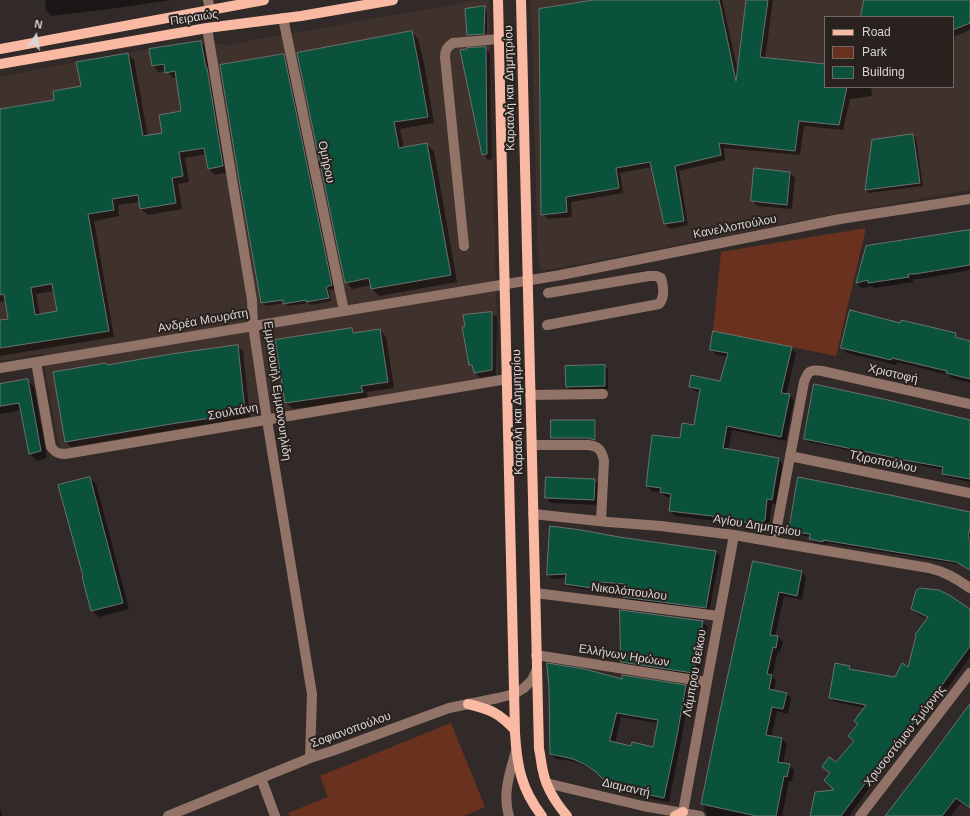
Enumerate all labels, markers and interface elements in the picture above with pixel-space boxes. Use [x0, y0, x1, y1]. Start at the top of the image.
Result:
street label: Πειραιώς [169, 7, 219, 29]
north arrow [16, 16, 56, 56]
legend [824, 16, 954, 88]
text: N [33, 18, 44, 31]
street label: Καραολή και Δημητρίου [502, 25, 518, 151]
text: Road [862, 25, 891, 39]
text: Park [862, 45, 887, 59]
text: Building [862, 65, 905, 79]
street label: Ομήρου [314, 139, 338, 185]
street label: Κανελλοπούλου [692, 212, 778, 242]
street label: Ανδρέα Μουράτη [157, 306, 249, 336]
street label: Εμμανουήλ Εμμανουηλίδη [260, 320, 294, 462]
street label: Καραολή και Δημητρίου [510, 349, 526, 475]
street label: Χριστοφή [867, 361, 919, 387]
street label: Σουλτάνη [207, 400, 259, 424]
street label: Τζιροπούλου [848, 448, 918, 476]
street label: Αγίου Δημητρίου [712, 512, 802, 540]
street label: Νικολόπουλου [590, 580, 668, 604]
street label: Λάμπρου Βεΐκου [680, 628, 710, 718]
street label: Ελλήνων Ηρώων [578, 642, 670, 670]
street label: Χρυσοστόμου Σμύρνης [861, 683, 949, 789]
street label: Σοφιανοπούλου [309, 709, 393, 751]
street label: Διαμαντή [601, 775, 651, 801]

